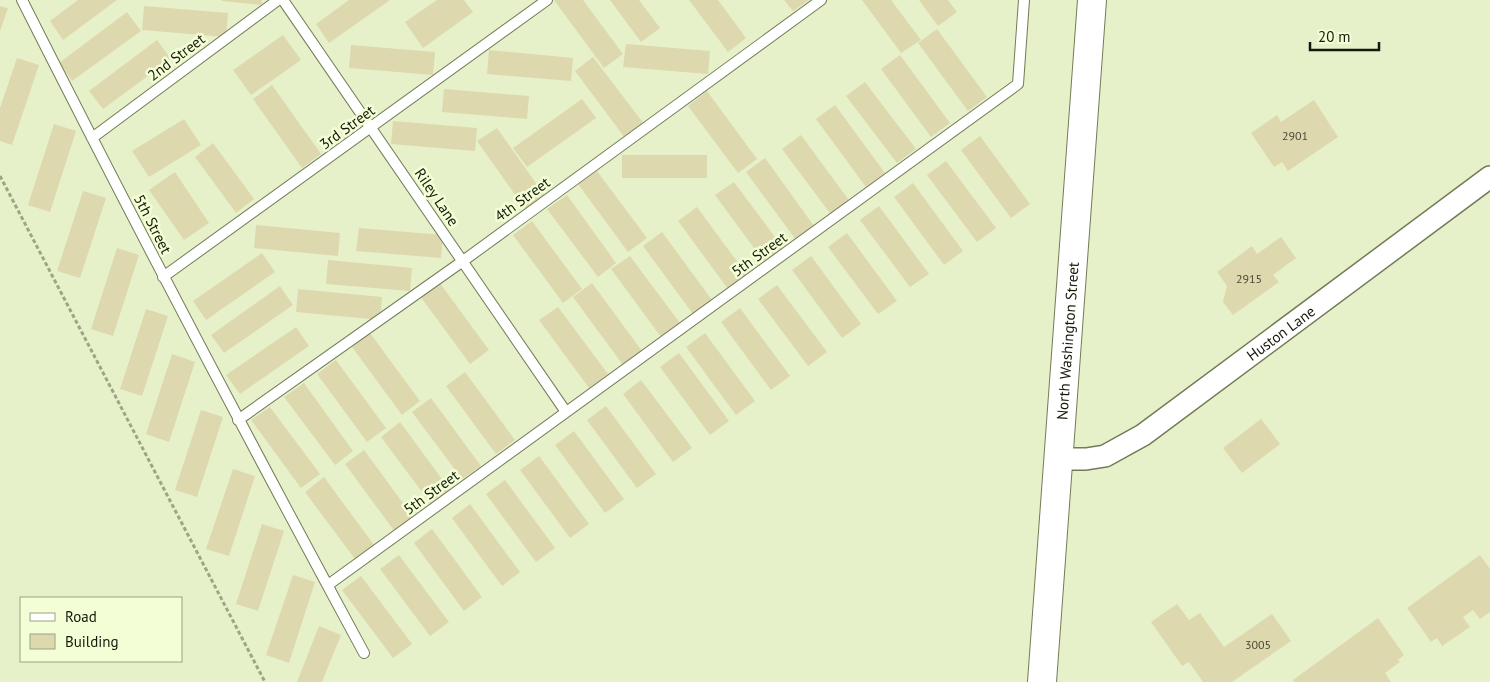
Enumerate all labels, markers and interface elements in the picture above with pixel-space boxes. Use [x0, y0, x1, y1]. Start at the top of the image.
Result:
scale bar [1310, 20, 1379, 52]
text: 20 m [1318, 27, 1351, 46]
street label: 2nd Street [144, 29, 208, 85]
street label: 3rd Street [316, 101, 378, 153]
house number: 2901 [1282, 128, 1308, 143]
street label: Riley Lane [411, 164, 463, 230]
street label: 4th Street [491, 173, 553, 225]
street label: 5th Street [130, 191, 176, 257]
street label: 5th Street [728, 228, 790, 280]
street label: North Washington Street [1052, 261, 1082, 421]
house number: 2915 [1236, 271, 1262, 286]
street label: Huston Lane [1243, 301, 1318, 364]
street label: 5th Street [400, 466, 462, 518]
legend [20, 597, 182, 662]
text: Road [65, 607, 97, 626]
text: Building [65, 632, 119, 651]
house number: 3005 [1245, 637, 1271, 652]

